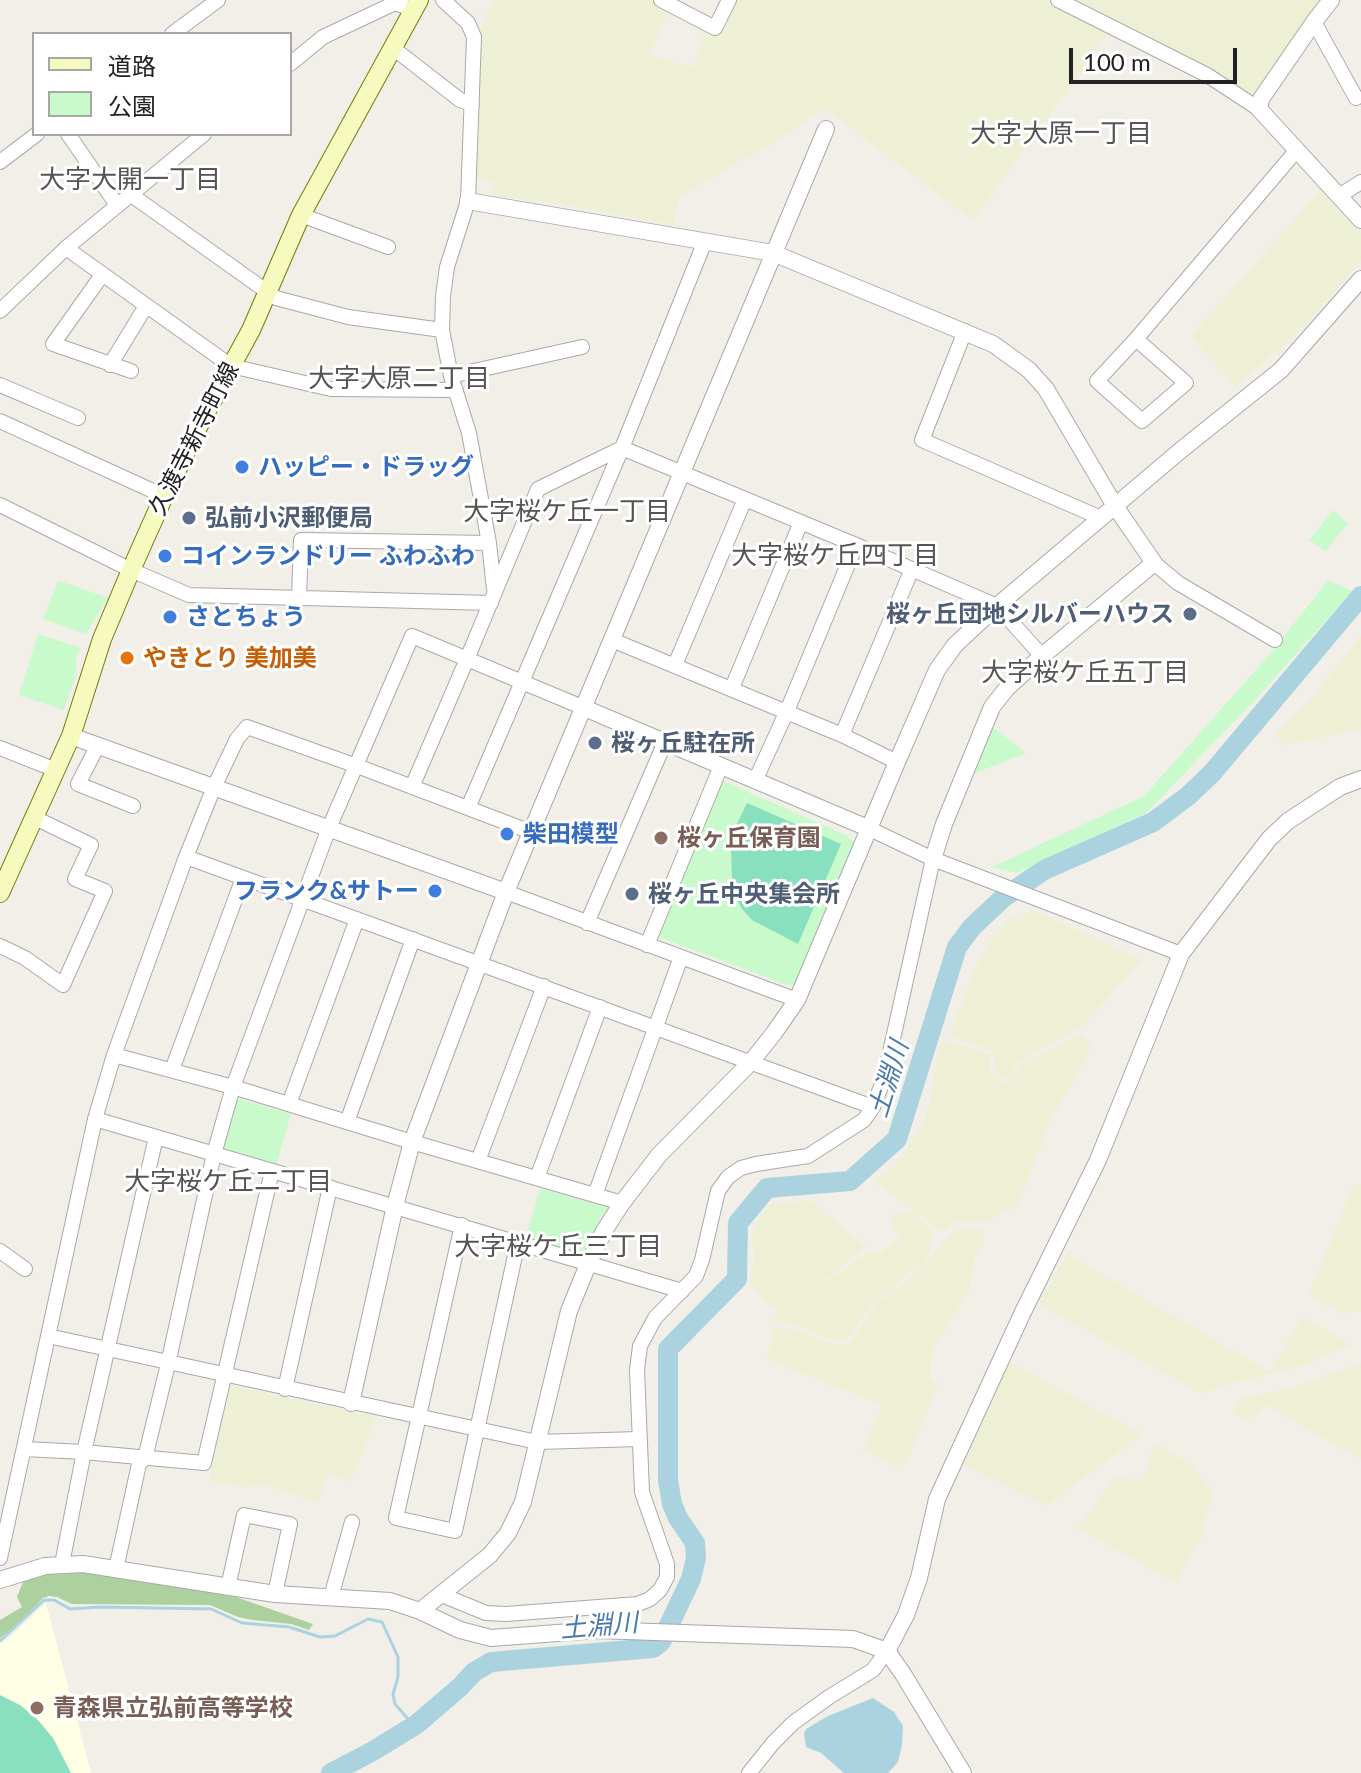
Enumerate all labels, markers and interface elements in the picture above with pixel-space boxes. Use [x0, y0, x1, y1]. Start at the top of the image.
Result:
legend [32, 32, 292, 136]
scale bar [1073, 32, 1241, 82]
text: 100 m [1083, 47, 1151, 76]
text: 道路 [108, 51, 156, 80]
text: 公園 [108, 91, 156, 120]
district label: 大字大原一丁目 [970, 118, 1152, 150]
district label: 大字大開一丁目 [39, 164, 221, 196]
street label: 久渡寺新寺町線 [143, 358, 245, 520]
district label: 大字大原二丁目 [308, 363, 490, 395]
place label: ハッピー・ドラッグ [258, 453, 474, 481]
marker: ハッピー・ドラッグ [233, 458, 251, 476]
district label: 大字桜ケ丘一丁目 [463, 496, 671, 528]
place label: 弘前小沢郵便局 [205, 504, 373, 532]
marker: 弘前小沢郵便局 [180, 509, 198, 527]
district label: 大字桜ケ丘四丁目 [731, 540, 939, 572]
place label: コインランドリー ふわふわ [181, 542, 475, 570]
marker: コインランドリー ふわふわ [156, 547, 174, 565]
place label: 桜ヶ丘団地シルバーハウス [886, 600, 1174, 628]
place label: さとちょう [186, 603, 306, 631]
marker: 桜ヶ丘団地シルバーハウス [1181, 605, 1199, 623]
marker: さとちょう [161, 608, 179, 626]
place label: やきとり 美加美 [143, 644, 317, 672]
marker: やきとり 美加美 [118, 649, 136, 667]
district label: 大字桜ケ丘五丁目 [981, 657, 1189, 689]
place label: 桜ヶ丘駐在所 [611, 729, 755, 757]
marker: 桜ヶ丘駐在所 [586, 734, 604, 752]
place label: 柴田模型 [523, 820, 619, 848]
place label: 桜ヶ丘保育園 [677, 824, 821, 852]
marker: 柴田模型 [498, 825, 516, 843]
marker: 桜ヶ丘保育園 [652, 829, 670, 847]
place label: フランク&サトー [234, 877, 419, 905]
place label: 桜ヶ丘中央集会所 [648, 880, 840, 908]
marker: フランク&サトー [426, 882, 444, 900]
marker: 桜ヶ丘中央集会所 [623, 885, 641, 903]
water label: 土淵川 [863, 1037, 915, 1121]
district label: 大字桜ケ丘二丁目 [124, 1166, 332, 1198]
district label: 大字桜ケ丘三丁目 [454, 1231, 662, 1263]
water label: 土淵川 [559, 1607, 639, 1645]
place label: 青森県立弘前高等学校 [53, 1694, 293, 1722]
marker: 青森県立弘前高等学校 [28, 1699, 46, 1717]

